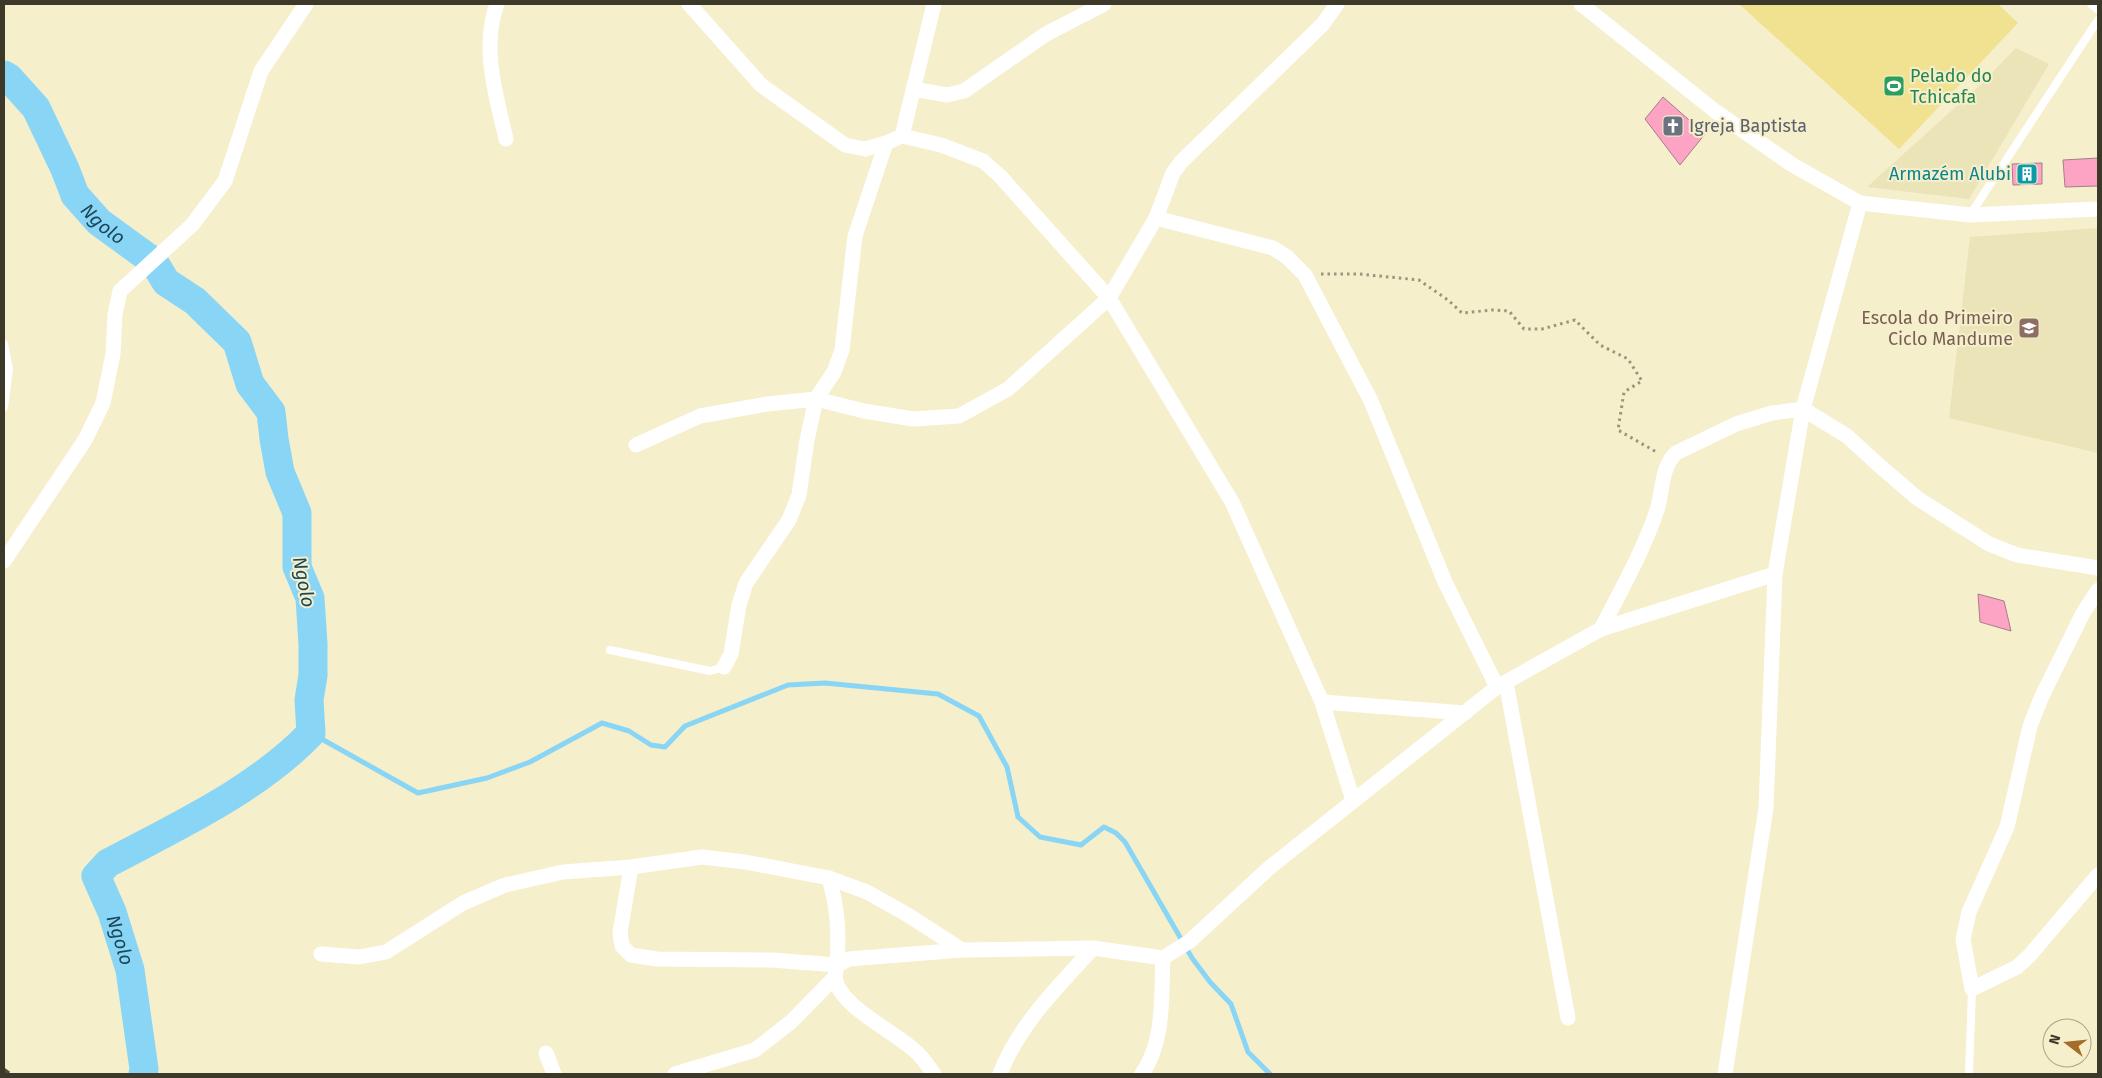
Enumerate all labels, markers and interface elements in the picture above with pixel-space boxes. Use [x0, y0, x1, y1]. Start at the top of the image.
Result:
place label: Pelado do Tchicafa [1910, 65, 1992, 108]
sports icon: Pelado do Tchicafa [1882, 74, 1906, 98]
church icon: Igreja Baptista [1661, 114, 1685, 138]
place label: Igreja Baptista [1689, 115, 1807, 137]
building icon: Armazém Alubi [2015, 162, 2039, 186]
place label: Armazém Alubi [1889, 163, 2011, 185]
water label: Ngolo [76, 198, 130, 249]
place label: Escola do Primeiro Ciclo Mandume [1861, 307, 2013, 350]
school or university icon: Escola do Primeiro Ciclo Mandume [2017, 316, 2041, 340]
water label: Ngolo [288, 555, 320, 609]
water label: Ngolo [102, 912, 139, 968]
north arrow [2042, 1018, 2092, 1068]
text: N [2046, 1033, 2064, 1046]

